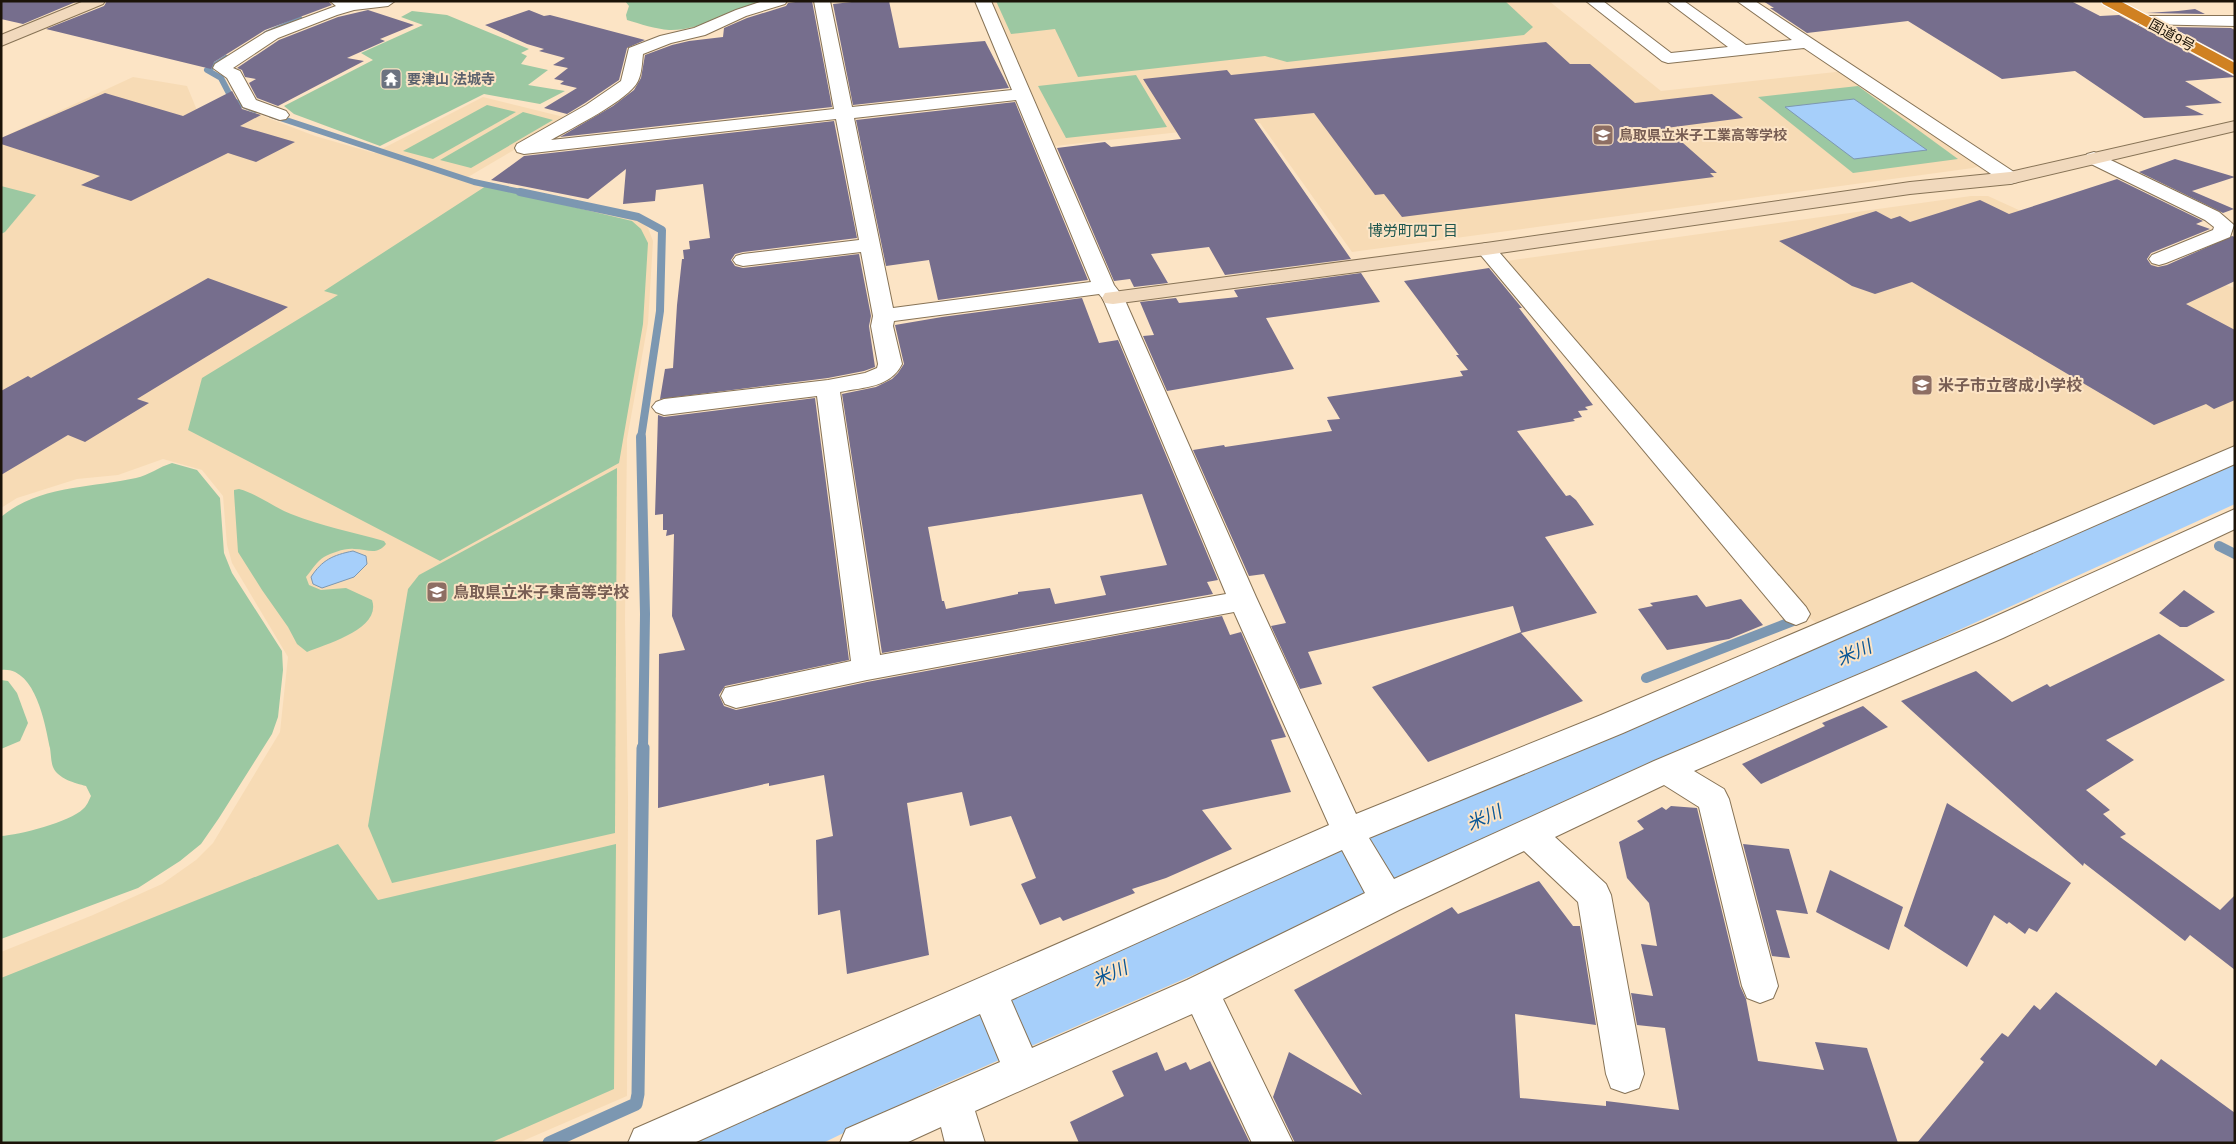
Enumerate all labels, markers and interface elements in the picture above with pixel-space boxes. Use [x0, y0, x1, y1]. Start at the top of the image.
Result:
street label: 国道9号 [2146, 16, 2198, 54]
temple icon: 要津山 法城寺 [379, 67, 403, 91]
place label: 要津山 法城寺 [407, 71, 495, 87]
school or university icon: 鳥取県立米子工業高等学校 [1591, 123, 1615, 147]
place label: 鳥取県立米子工業高等学校 [1619, 127, 1787, 143]
district label: 博労町四丁目 [1368, 222, 1458, 239]
school or university icon: 米子市立啓成小学校 [1910, 373, 1934, 397]
place label: 米子市立啓成小学校 [1938, 376, 2082, 394]
school or university icon: 鳥取県立米子東高等学校 [425, 580, 449, 604]
place label: 鳥取県立米子東高等学校 [453, 583, 629, 601]
water label: 米川 [1833, 636, 1876, 669]
water label: 米川 [1463, 801, 1506, 834]
water label: 米川 [1090, 957, 1132, 990]

